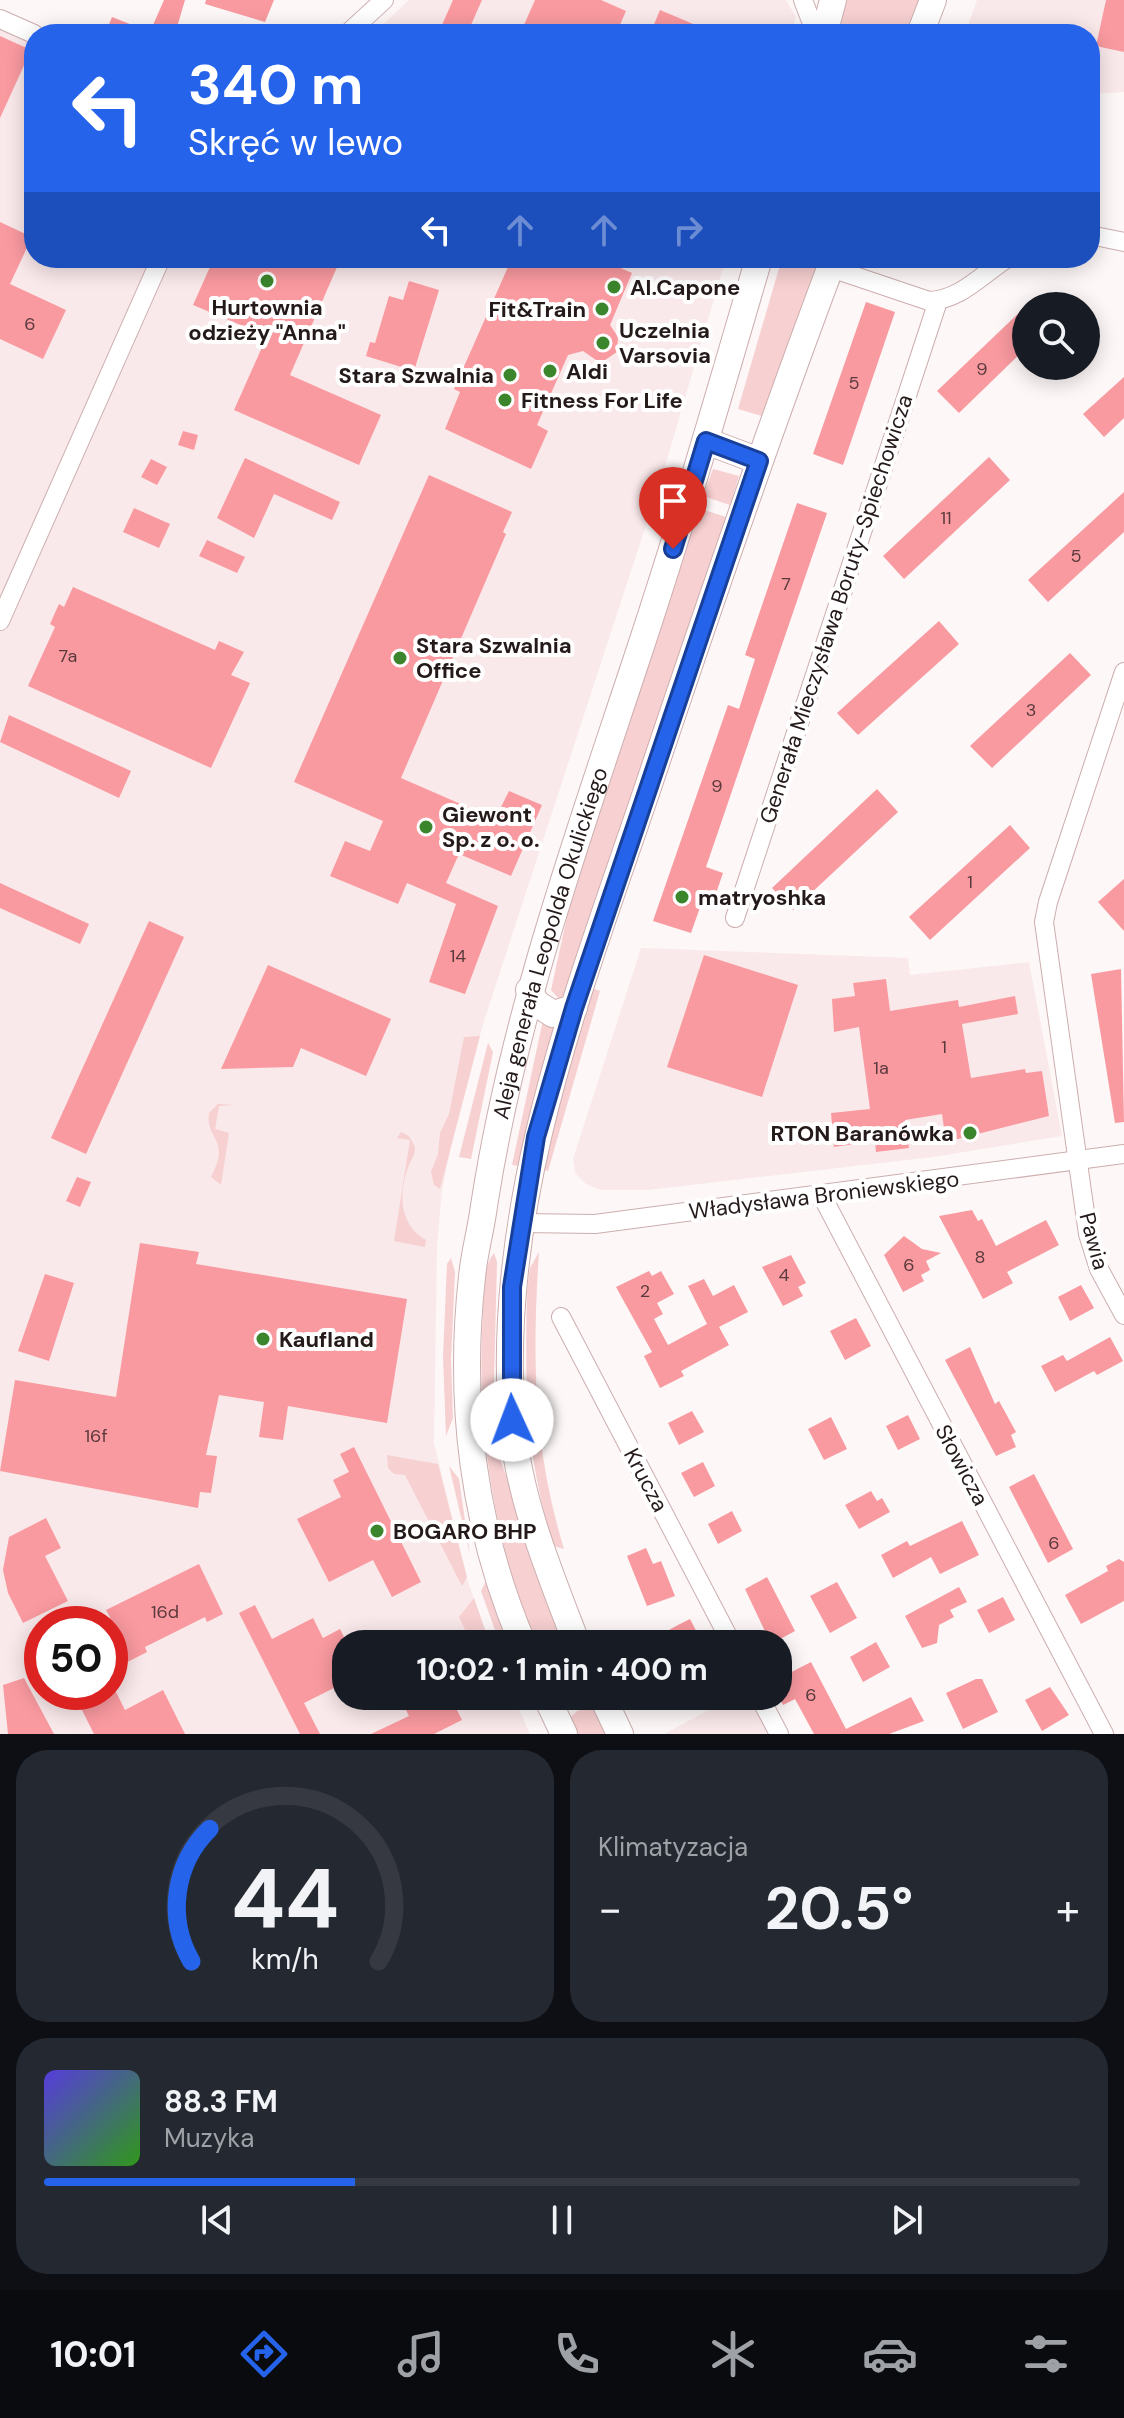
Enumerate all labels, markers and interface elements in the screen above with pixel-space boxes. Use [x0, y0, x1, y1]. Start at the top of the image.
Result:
text: 340 m [188, 48, 363, 121]
icon: left [56, 56, 160, 160]
text: Skręć w lewo [188, 119, 403, 166]
icon: left [414, 208, 458, 252]
icon: ahead [498, 208, 542, 252]
icon: ahead [582, 208, 626, 252]
icon: right [666, 208, 710, 252]
marker: Hurtownia odzieży "Anna" [258, 272, 276, 290]
place label: Al.Capone [630, 273, 740, 302]
marker: Al.Capone [605, 278, 623, 296]
map controls [1012, 292, 1100, 380]
button: search [1012, 292, 1100, 380]
place label: Hurtownia odzieży "Anna" [188, 293, 346, 347]
place label: Fit&Train [489, 295, 586, 324]
marker: Fit&Train [593, 300, 611, 318]
house number: 6 [24, 312, 36, 336]
place label: Uczelnia Varsovia [619, 316, 711, 370]
marker: Uczelnia Varsovia [594, 334, 612, 352]
place label: Aldi [566, 357, 608, 386]
house number: 9 [976, 357, 988, 381]
place label: Stara Szwalnia [338, 361, 494, 390]
marker: Aldi [541, 362, 559, 380]
marker: Stara Szwalnia [501, 366, 519, 384]
house number: 5 [849, 371, 859, 395]
place label: Fitness For Life [521, 386, 683, 415]
marker: Fitness For Life [496, 391, 514, 409]
street label: Generała Mieczysława Boruty-Spiechowicza [753, 391, 919, 827]
pin [639, 467, 707, 549]
icon: arrive [651, 479, 695, 523]
house number: 11 [940, 506, 952, 530]
house number: 5 [1071, 544, 1081, 568]
house number: 7 [781, 572, 791, 596]
place label: Stara Szwalnia Office [416, 631, 572, 685]
house number: 7a [59, 644, 77, 668]
marker: Stara Szwalnia Office [391, 649, 409, 667]
house number: 3 [1026, 698, 1036, 722]
street label: Aleja generała Leopolda Okulickiego [486, 763, 614, 1122]
house number: 9 [711, 774, 723, 798]
place label: Giewont Sp. z o. o. [442, 800, 539, 854]
marker: Giewont Sp. z o. o. [417, 818, 435, 836]
house number: 1 [967, 870, 973, 894]
place label: matryoshka [698, 883, 826, 912]
marker: matryoshka [673, 888, 691, 906]
house number: 14 [450, 944, 466, 968]
house number: 1 [941, 1035, 947, 1059]
house number: 1a [873, 1056, 889, 1080]
place label: RTON Baranówka [770, 1119, 954, 1148]
marker: RTON Baranówka [961, 1124, 979, 1142]
street label: Władysława Broniewskiego [687, 1164, 961, 1226]
street label: Pawia [1072, 1209, 1116, 1273]
house number: 8 [975, 1245, 985, 1269]
house number: 6 [903, 1253, 915, 1277]
house number: 4 [779, 1263, 790, 1287]
house number: 2 [640, 1279, 650, 1303]
place label: Kaufland [279, 1325, 374, 1354]
marker: Kaufland [254, 1330, 272, 1348]
position arrow [470, 1378, 554, 1462]
street label: Słowicza [929, 1420, 995, 1510]
house number: 16f [84, 1424, 108, 1448]
street label: Krucza [617, 1443, 675, 1517]
place label: BOGARO BHP [393, 1517, 537, 1546]
marker: BOGARO BHP [368, 1522, 386, 1540]
house number: 6 [1048, 1531, 1060, 1555]
house number: 16d [151, 1600, 179, 1624]
speed limit sign: 50 [24, 1606, 128, 1710]
text: 10:02 · 1 min · 400 m [416, 1650, 708, 1689]
house number: 6 [805, 1683, 817, 1707]
text: Klimatyzacja [598, 1830, 748, 1864]
text: 44 [231, 1845, 339, 1954]
text: 20.5° [765, 1869, 913, 1948]
text: − [598, 1880, 622, 1938]
text: + [1056, 1880, 1080, 1938]
text: km/h [251, 1941, 319, 1978]
text: 88.3 FM [164, 2082, 278, 2121]
text: Muzyka [164, 2121, 254, 2155]
icon: previous [195, 2198, 239, 2242]
icon: pause [540, 2198, 584, 2242]
icon: next [885, 2198, 929, 2242]
icon: directions [236, 2326, 292, 2382]
icon: music [393, 2326, 449, 2382]
icon: phone [549, 2326, 605, 2382]
icon: climate [705, 2326, 761, 2382]
icon: car [862, 2326, 918, 2382]
icon: filters [1018, 2326, 1074, 2382]
text: 10:01 [50, 2331, 136, 2378]

